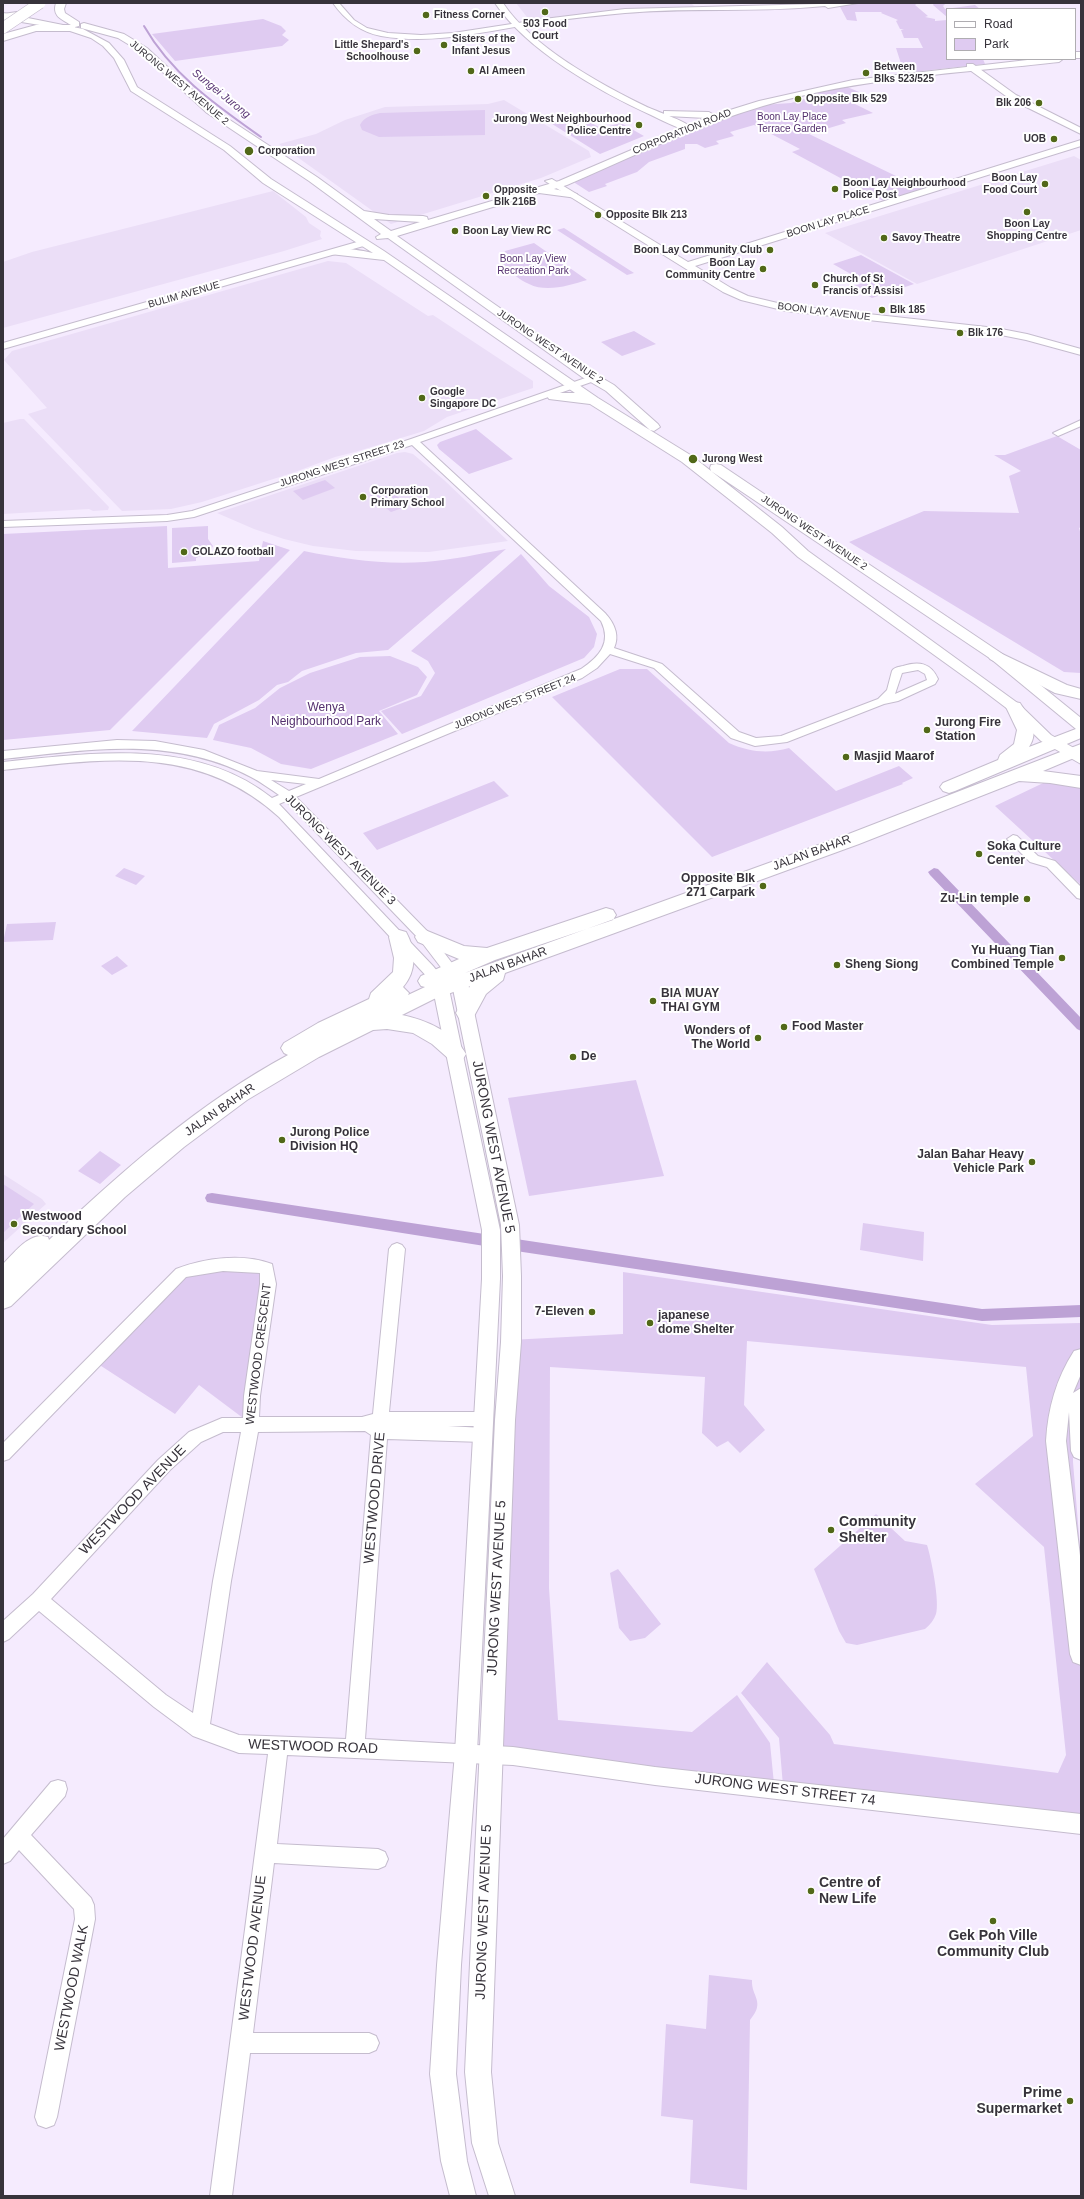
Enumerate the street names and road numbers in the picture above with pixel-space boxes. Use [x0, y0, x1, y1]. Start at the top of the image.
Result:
street label: JURONG WEST AVENUE 2 [127, 38, 231, 128]
street label: CORPORATION ROAD [631, 107, 733, 157]
street label: BOON LAY PLACE [785, 204, 871, 240]
street label: BULIM AVENUE [147, 279, 221, 311]
street label: BOON LAY AVENUE [777, 300, 871, 324]
street label: JURONG WEST AVENUE 2 [495, 307, 605, 387]
street label: JURONG WEST STREET 23 [278, 438, 406, 490]
street label: JURONG WEST AVENUE 2 [759, 493, 869, 573]
street label: JURONG WEST STREET 24 [452, 672, 578, 732]
street label: JURONG WEST AVENUE 3 [282, 792, 398, 908]
street label: JALAN BAHAR [771, 832, 853, 874]
street label: JALAN BAHAR [467, 944, 549, 986]
street label: JURONG WEST AVENUE 5 [468, 1059, 518, 1235]
street label: JALAN BAHAR [182, 1081, 258, 1139]
street label: WESTWOOD CRESCENT [243, 1282, 275, 1426]
street label: WESTWOOD DRIVE [361, 1431, 389, 1565]
street label: WESTWOOD AVENUE [76, 1442, 190, 1558]
street label: JURONG WEST AVENUE 5 [484, 1500, 510, 1676]
street label: WESTWOOD ROAD [248, 1736, 378, 1758]
street label: JURONG WEST STREET 74 [694, 1771, 876, 1809]
street label: JURONG WEST AVENUE 5 [473, 1824, 495, 2000]
street label: WESTWOOD AVENUE [236, 1875, 270, 2021]
street label: WESTWOOD WALK [51, 1923, 93, 2053]

